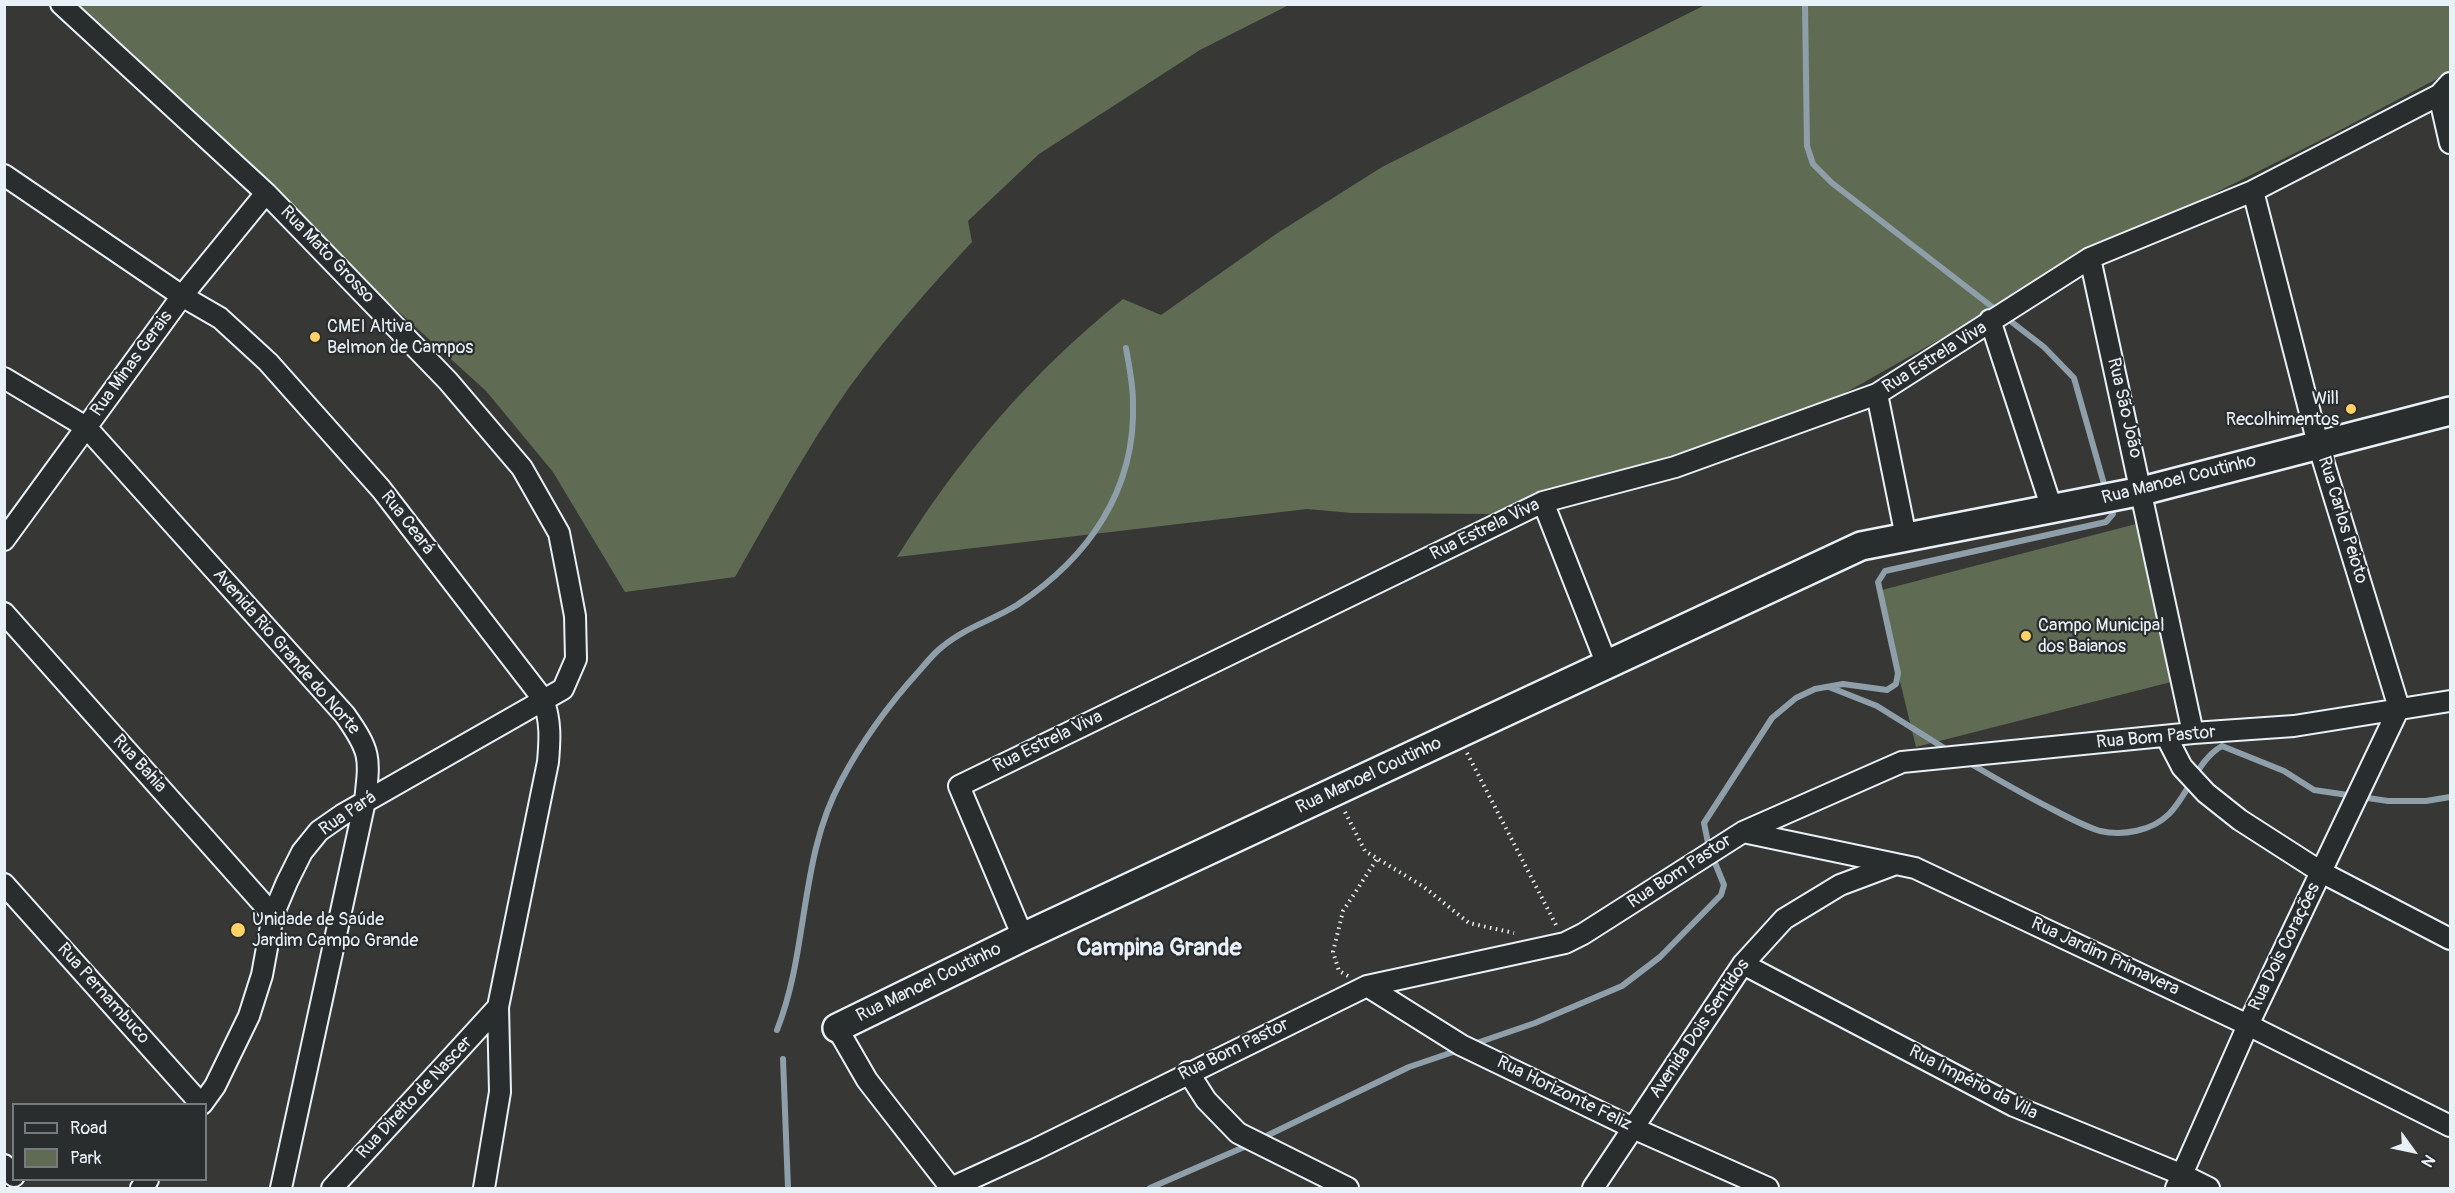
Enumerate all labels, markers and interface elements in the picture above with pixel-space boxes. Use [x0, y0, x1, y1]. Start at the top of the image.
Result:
street label: Rua Mato Grosso [275, 202, 379, 308]
street label: Rua Minas Gerais [86, 307, 178, 421]
place label: CMEI Altiva Belmon de Campos [327, 316, 473, 358]
street label: Rua Estrela Viva [1879, 317, 1991, 399]
marker: CMEI Altiva Belmon de Campos [308, 330, 322, 344]
street label: Rua São João [2102, 356, 2146, 460]
place label: Will Recolhimentos [2226, 388, 2339, 430]
marker: Will Recolhimentos [2344, 402, 2358, 416]
street label: Rua Manoel Coutinho [2100, 450, 2258, 510]
street label: Rua Carlos Peioto [2312, 454, 2372, 586]
street label: Rua Ceará [375, 487, 439, 559]
street label: Rua Estrela Viva [1427, 494, 1543, 566]
street label: Avenida Rio Grande do Norte [208, 564, 364, 740]
place label: Campo Municipal dos Baianos [2038, 615, 2164, 658]
marker: Campo Municipal dos Baianos [2019, 629, 2033, 643]
street label: Rua Estrela Viva [990, 706, 1106, 778]
street label: Rua Bom Pastor [2095, 722, 2217, 754]
street label: Rua Bahia [107, 731, 171, 797]
street label: Rua Manoel Coutinho [1293, 733, 1445, 819]
street label: Rua Pará [315, 787, 381, 841]
street label: Rua Bom Pastor [1624, 830, 1736, 914]
street label: Rua Dois Corações [2245, 880, 2325, 1014]
place label: Unidade de Saúde Jardim Campo Grande [252, 909, 418, 952]
street label: Rua Jardim Primavera [2027, 913, 2183, 1001]
marker: Unidade de Saúde Jardim Campo Grande [229, 921, 247, 939]
district label: Campina Grande [1077, 935, 1241, 963]
street label: Rua Pernambuco [52, 939, 154, 1049]
street label: Rua Manoel Coutinho [853, 939, 1005, 1027]
street label: Avenida Dois Sentidos [1645, 955, 1755, 1103]
street label: Rua Bom Pastor [1175, 1014, 1293, 1086]
street label: Rua Direito de Nascer [353, 1032, 477, 1164]
street label: Rua Império da Vila [1905, 1041, 2041, 1125]
street label: Rua Horizonte Feliz [1493, 1052, 1635, 1136]
legend [12, 1103, 207, 1181]
text: Road [70, 1117, 107, 1140]
north arrow [2383, 1121, 2443, 1181]
text: Park [70, 1147, 102, 1170]
text: N [2417, 1151, 2439, 1171]

